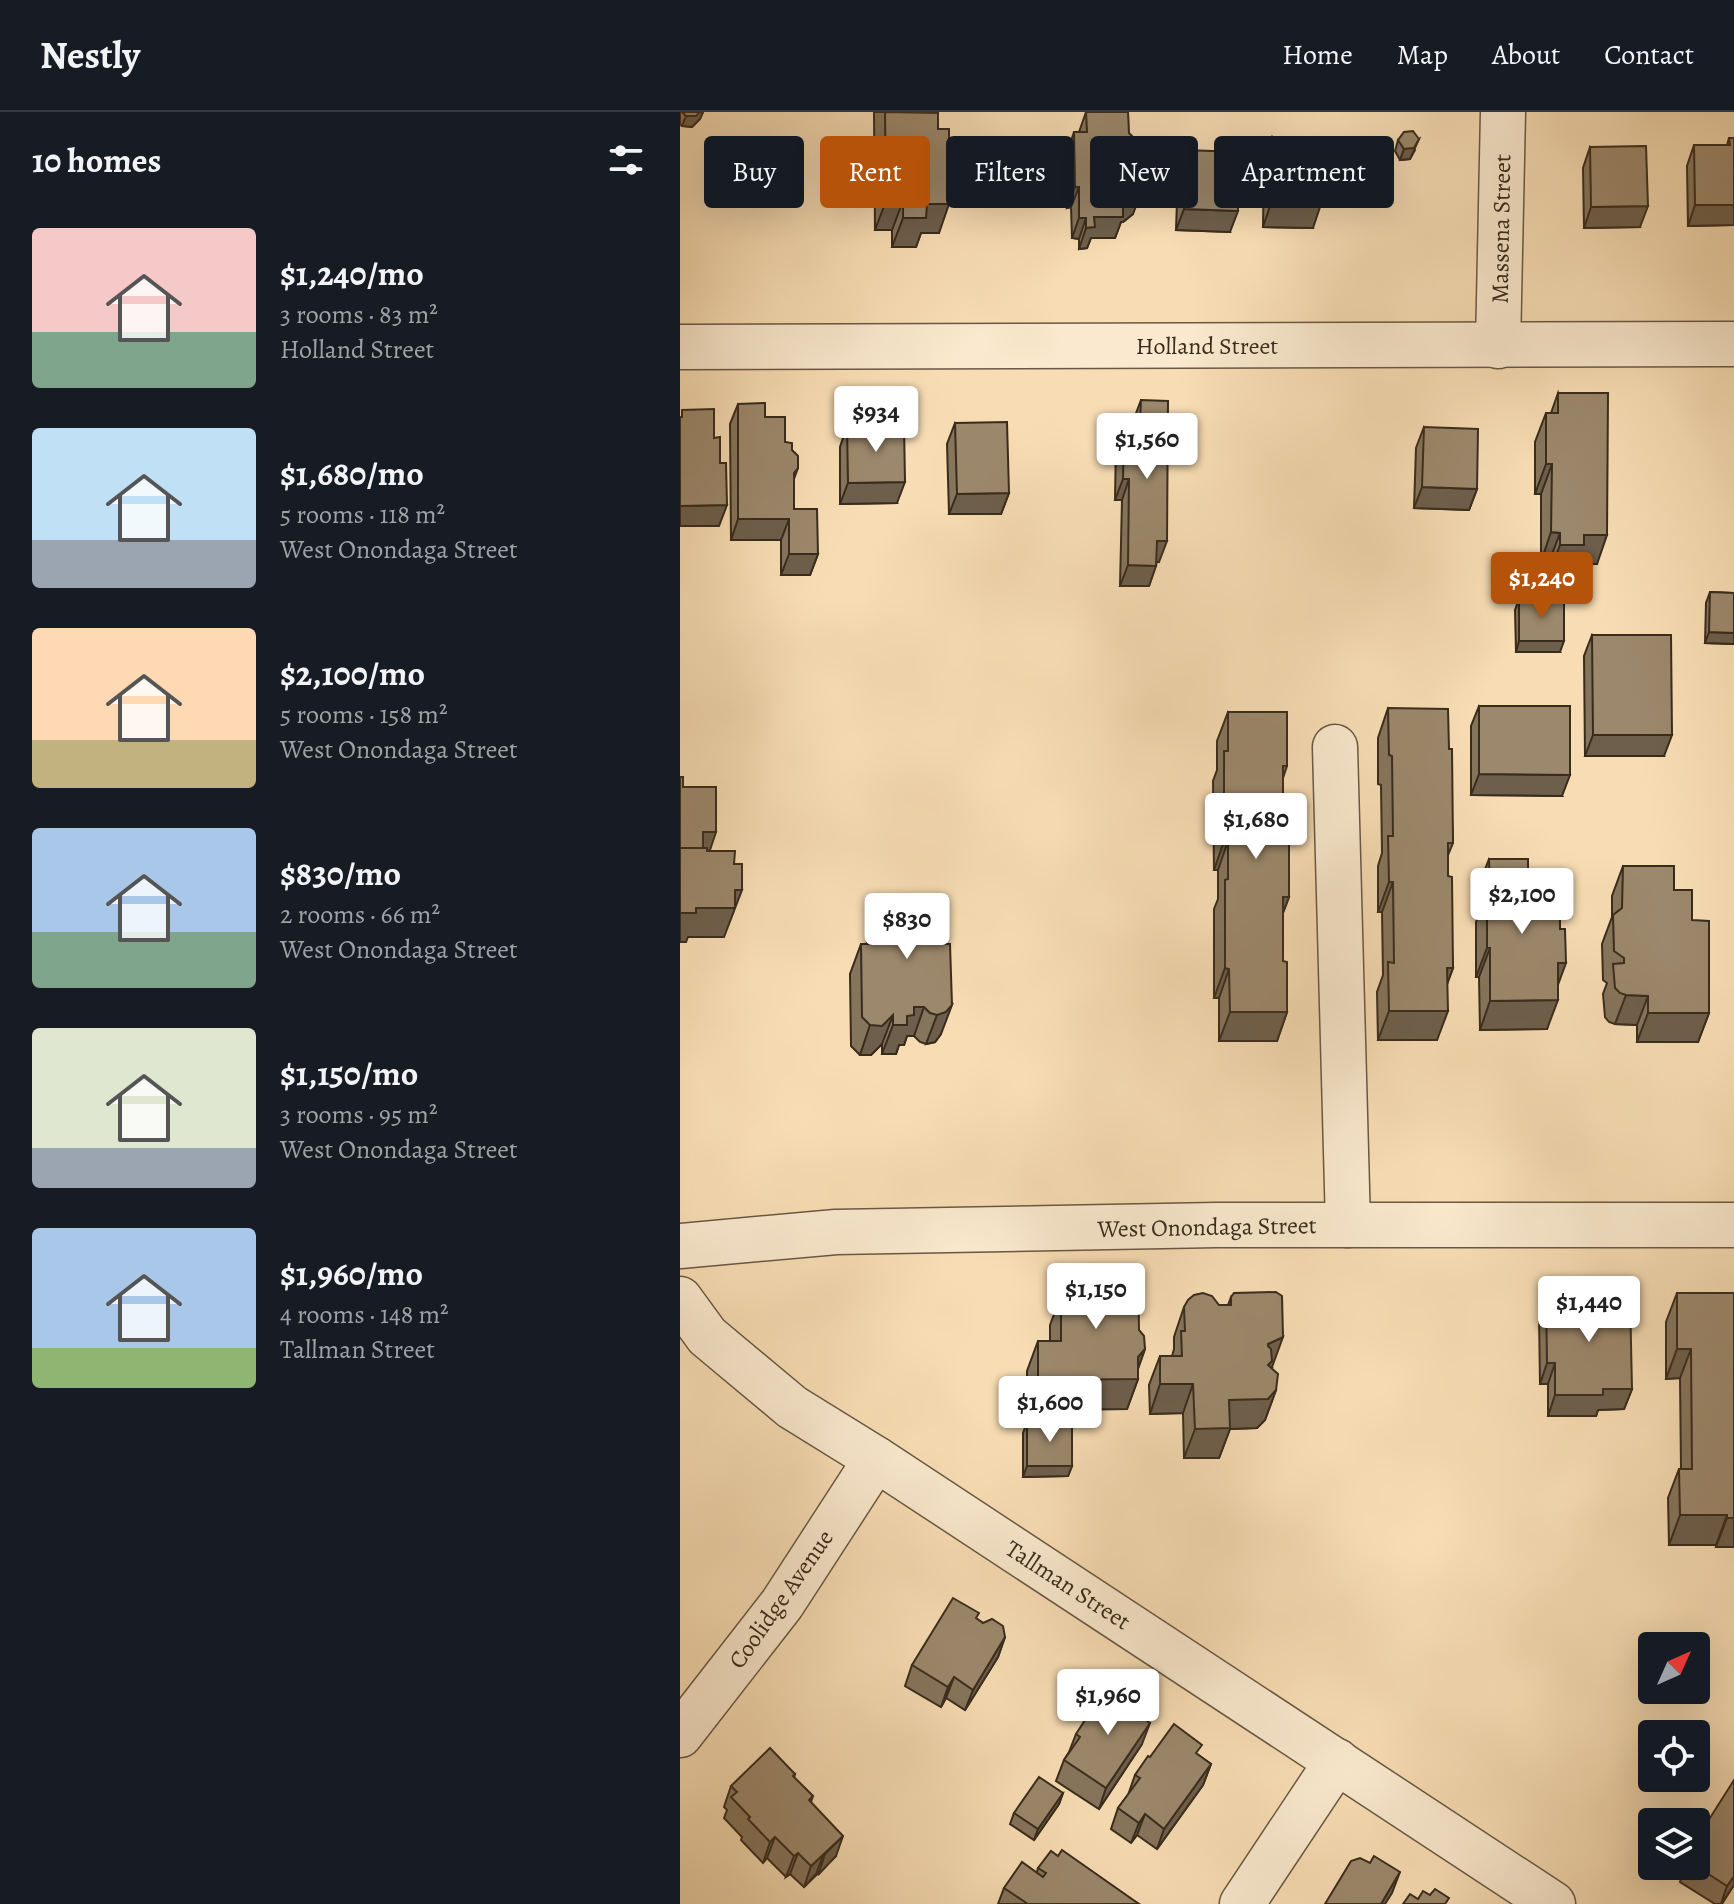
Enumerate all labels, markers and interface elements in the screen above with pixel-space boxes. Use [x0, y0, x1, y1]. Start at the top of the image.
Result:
text: Nestly [40, 29, 140, 81]
text: Home [1282, 36, 1353, 74]
text: Map [1397, 36, 1448, 74]
text: About [1492, 36, 1560, 74]
text: Contact [1604, 36, 1694, 74]
chip: Buy [704, 136, 804, 208]
chip: Rent [820, 136, 930, 208]
chip: Filters [946, 136, 1074, 208]
chip: New [1090, 136, 1198, 208]
chip: Apartment [1214, 136, 1394, 208]
text: 10 homes [32, 137, 161, 184]
icon: filters [604, 138, 648, 182]
street label: Massena Street [1484, 154, 1518, 304]
text: $1,240/mo [280, 250, 424, 297]
icon: home [96, 260, 192, 356]
text: 3 rooms · 83 m² [280, 297, 438, 332]
street label: Holland Street [1136, 330, 1278, 362]
text: Holland Street [280, 332, 434, 367]
pin: $934 [829, 386, 923, 454]
text: $934 [852, 394, 900, 429]
pin: $1,560 [1082, 413, 1212, 481]
text: $1,560 [1115, 421, 1179, 456]
text: $1,680/mo [280, 450, 424, 497]
icon: home [96, 460, 192, 556]
text: 5 rooms · 118 m² [280, 497, 445, 532]
text: West Onondaga Street [280, 532, 518, 567]
pin: $1,240 [1477, 552, 1607, 620]
text: $1,240 [1509, 560, 1575, 595]
text: $2,100/mo [280, 650, 425, 697]
icon: home [96, 660, 192, 756]
text: 5 rooms · 158 m² [280, 697, 447, 732]
text: West Onondaga Street [280, 732, 518, 767]
pin: $1,680 [1191, 793, 1321, 861]
text: $1,680 [1223, 801, 1289, 836]
text: $830/mo [280, 850, 401, 897]
icon: home [96, 860, 192, 956]
pin: $2,100 [1457, 868, 1587, 936]
text: $2,100 [1488, 876, 1556, 911]
pin: $830 [860, 893, 954, 961]
text: 2 rooms · 66 m² [280, 897, 440, 932]
text: $830 [883, 901, 931, 936]
text: West Onondaga Street [280, 932, 518, 967]
text: $1,150/mo [280, 1050, 418, 1097]
icon: home [96, 1060, 192, 1156]
text: 3 rooms · 95 m² [280, 1097, 437, 1132]
text: West Onondaga Street [280, 1132, 518, 1167]
street label: West Onondaga Street [1096, 1209, 1317, 1245]
text: $1,960/mo [280, 1250, 423, 1297]
icon: home [96, 1260, 192, 1356]
pin: $1,150 [1031, 1263, 1161, 1331]
text: $1,150 [1065, 1271, 1127, 1306]
pin: $1,440 [1524, 1276, 1654, 1344]
text: $1,440 [1556, 1284, 1622, 1319]
text: 4 rooms · 148 m² [280, 1297, 449, 1332]
text: Tallman Street [280, 1332, 435, 1367]
pin: $1,600 [985, 1376, 1115, 1444]
text: $1,600 [1017, 1384, 1083, 1419]
street label: Coolidge Avenue [721, 1523, 841, 1675]
street label: Tallman Street [999, 1533, 1137, 1637]
north arrow [1638, 1632, 1710, 1704]
map controls [1638, 1632, 1710, 1880]
pin: $1,960 [1043, 1669, 1173, 1737]
text: $1,960 [1075, 1677, 1141, 1712]
button: locate [1638, 1720, 1710, 1792]
button: layers [1638, 1808, 1710, 1880]

